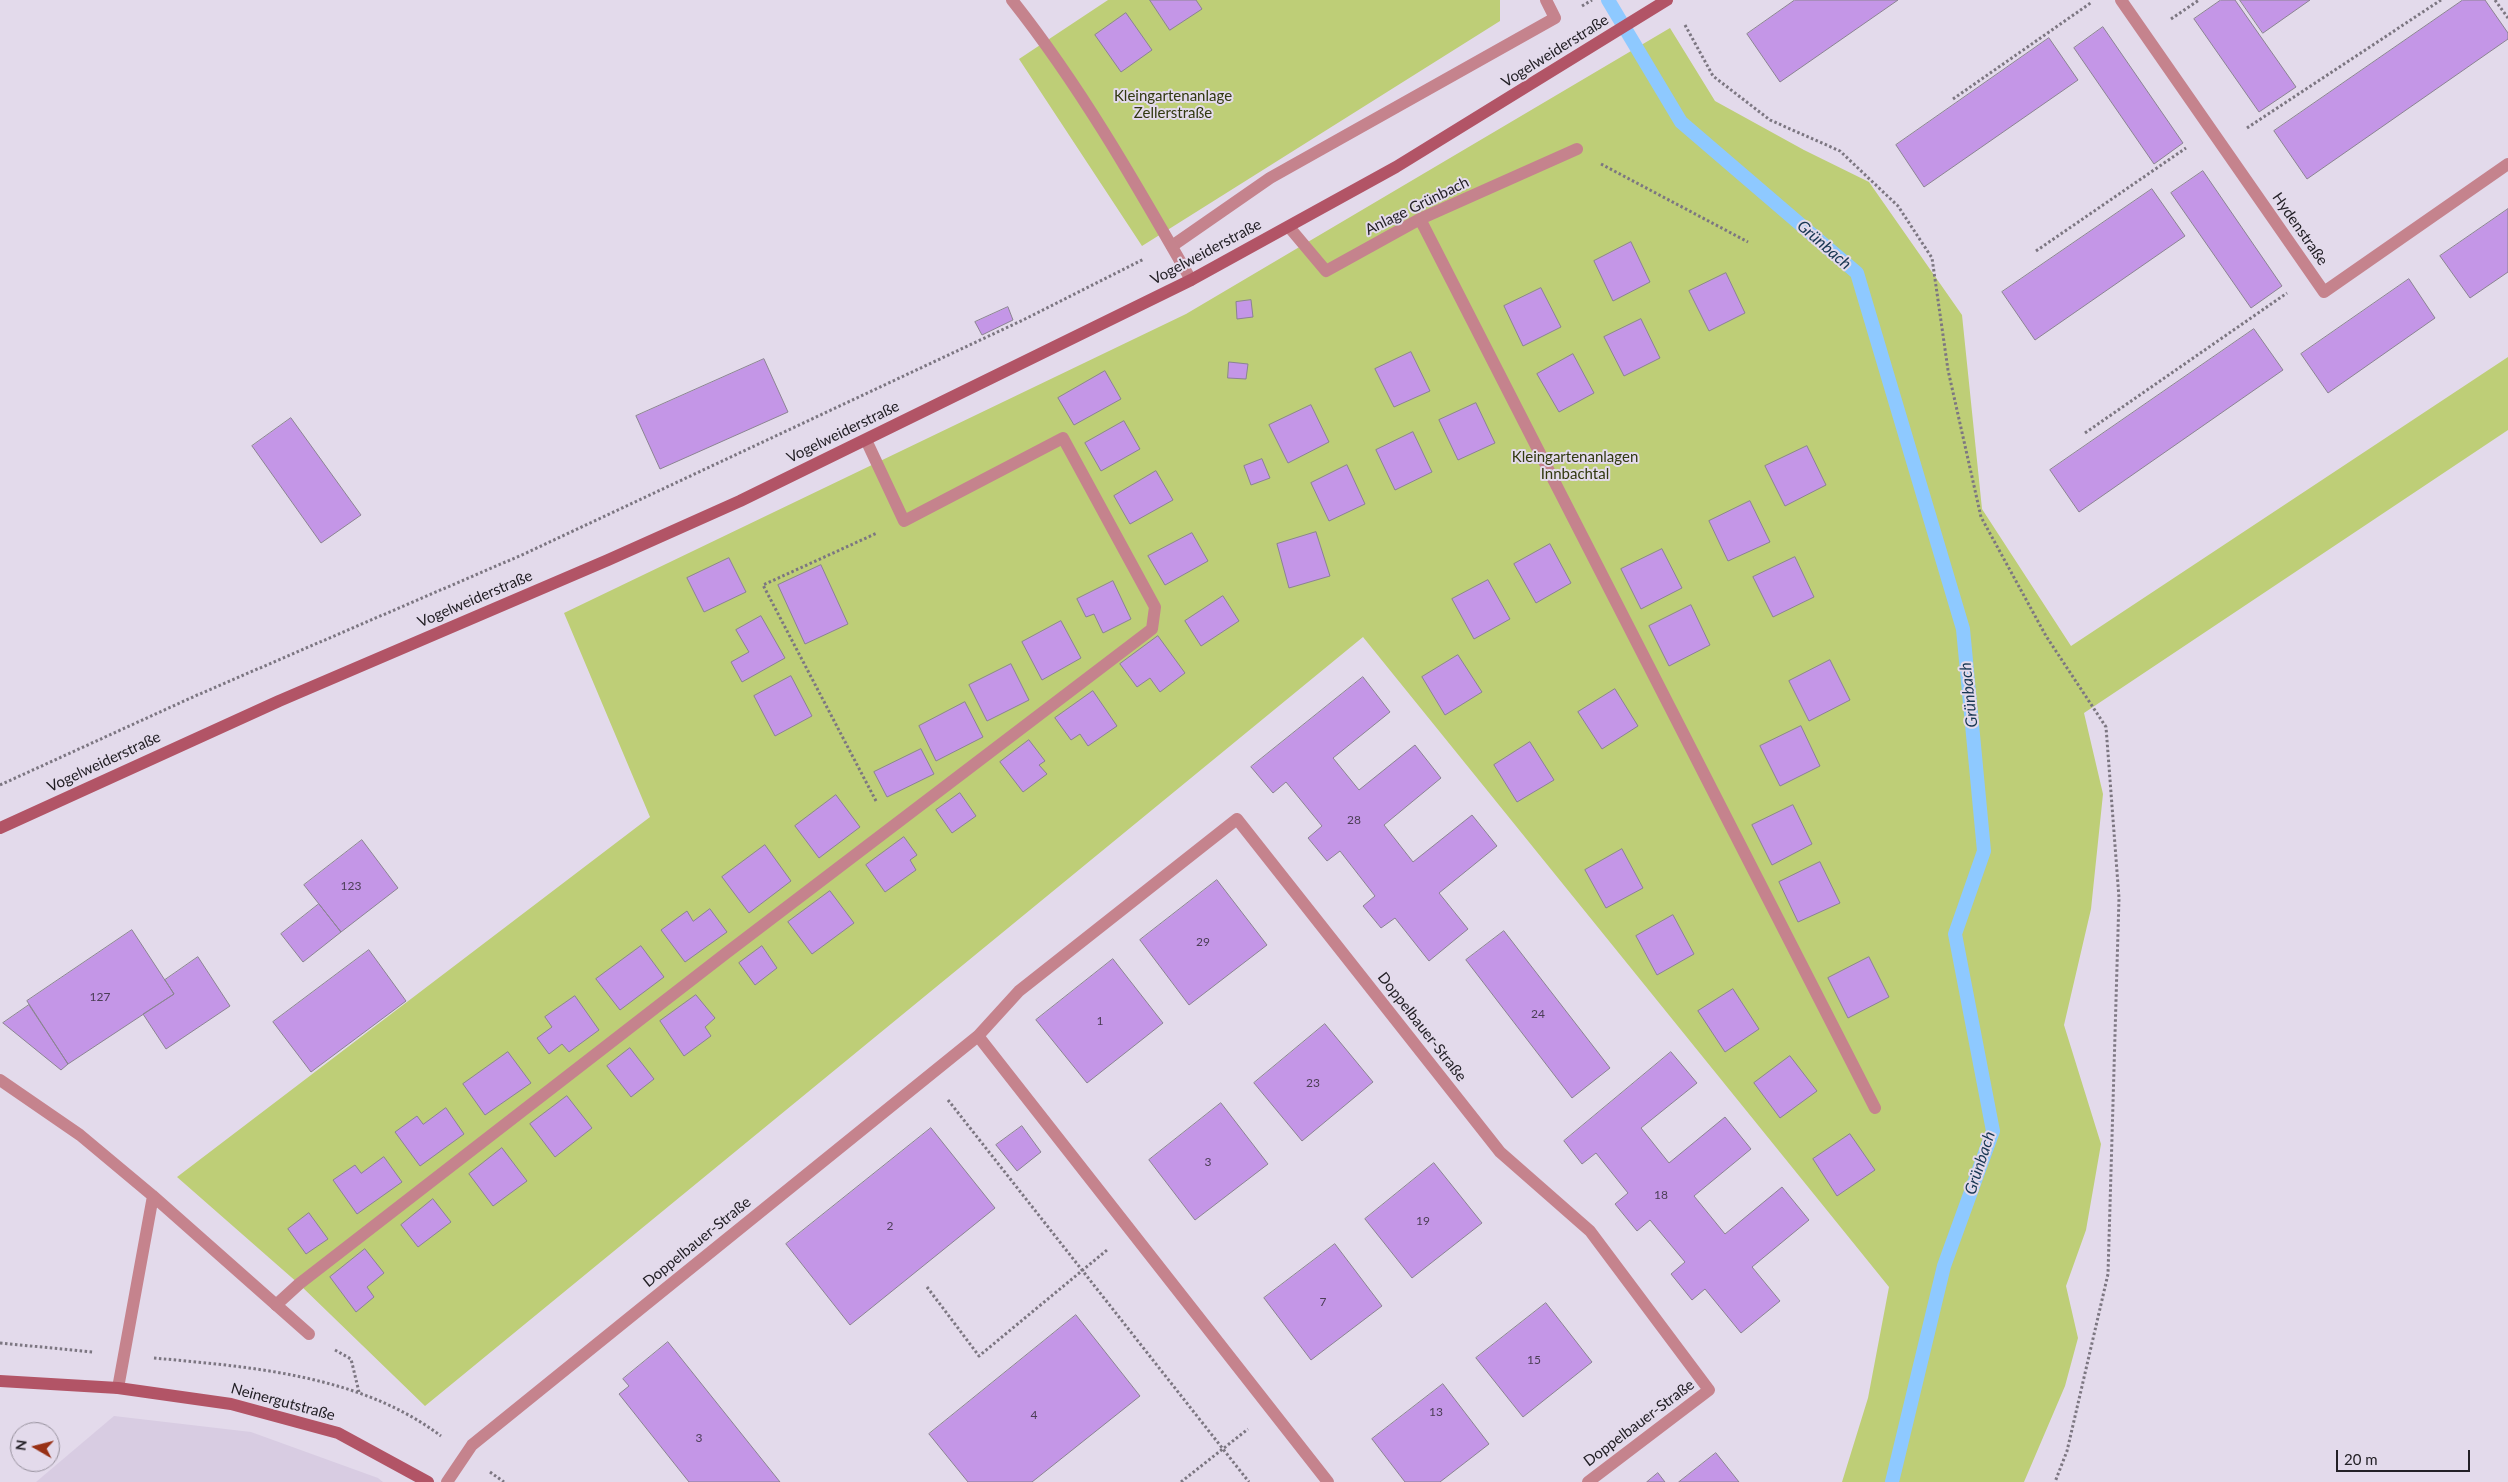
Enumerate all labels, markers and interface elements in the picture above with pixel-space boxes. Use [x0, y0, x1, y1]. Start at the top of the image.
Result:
street label: Vogelweiderstraße [1498, 11, 1612, 91]
park label: Kleingartenanlage Zellerstraße [1114, 87, 1232, 122]
street label: Anlage Grünbach [1362, 173, 1472, 239]
street label: Hydenstraße [2268, 189, 2332, 269]
street label: Vogelweiderstraße [1148, 215, 1264, 289]
water label: Grünbach [1793, 216, 1855, 274]
street label: Vogelweiderstraße [784, 397, 902, 467]
park label: Kleingartenanlagen Innbachtal [1512, 448, 1638, 483]
street label: Vogelweiderstraße [415, 567, 535, 631]
water label: Grünbach [1956, 661, 1982, 729]
street label: Vogelweiderstraße [45, 728, 163, 796]
house number: 28 [1347, 813, 1361, 827]
house number: 123 [341, 879, 361, 893]
house number: 29 [1196, 935, 1210, 949]
street label: Doppelbauer-Straße [1374, 969, 1470, 1085]
house number: 127 [90, 990, 110, 1004]
house number: 24 [1531, 1007, 1545, 1021]
house number: 1 [1097, 1014, 1103, 1028]
house number: 23 [1306, 1076, 1320, 1090]
water label: Grünbach [1961, 1129, 1999, 1197]
house number: 3 [1205, 1155, 1211, 1169]
house number: 18 [1654, 1188, 1668, 1202]
street label: Doppelbauer-Straße [639, 1193, 755, 1291]
house number: 19 [1416, 1214, 1430, 1228]
house number: 2 [887, 1219, 893, 1233]
house number: 7 [1320, 1295, 1326, 1309]
house number: 15 [1527, 1353, 1541, 1367]
street label: Doppelbauer-Straße [1580, 1376, 1698, 1470]
street label: Neinergutstraße [229, 1379, 337, 1425]
house number: 13 [1429, 1405, 1443, 1419]
house number: 4 [1031, 1408, 1037, 1422]
north arrow [10, 1422, 60, 1472]
house number: 3 [696, 1431, 702, 1445]
text: N [11, 1438, 30, 1452]
scale bar [2338, 1440, 2472, 1472]
text: 20 m [2344, 1450, 2378, 1468]

